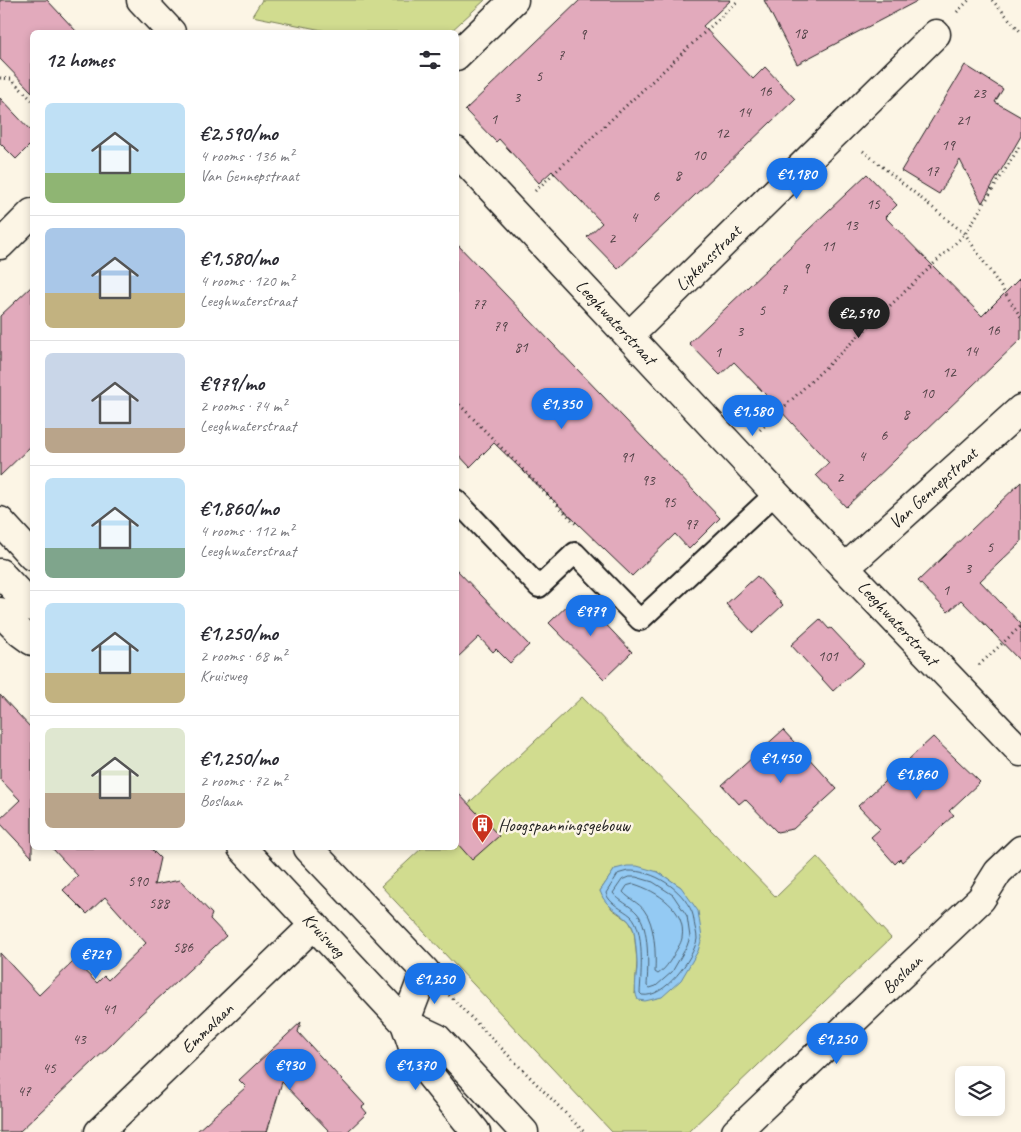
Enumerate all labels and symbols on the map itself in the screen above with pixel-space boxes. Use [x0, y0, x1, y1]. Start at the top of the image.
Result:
house number: 18 [793, 24, 808, 43]
house number: 9 [580, 25, 588, 44]
house number: 7 [558, 46, 566, 65]
house number: 5 [536, 67, 544, 86]
house number: 16 [758, 82, 773, 101]
house number: 23 [972, 84, 987, 103]
house number: 3 [514, 88, 522, 107]
house number: 14 [737, 103, 752, 122]
house number: 1 [491, 110, 499, 129]
house number: 21 [956, 111, 971, 130]
house number: 12 [715, 124, 730, 143]
house number: 19 [941, 136, 956, 155]
house number: 10 [692, 146, 707, 165]
pin: €1,180 [756, 158, 838, 200]
house number: 17 [925, 162, 940, 181]
house number: 8 [675, 166, 683, 185]
house number: 6 [653, 187, 661, 206]
house number: 15 [866, 195, 881, 214]
house number: 4 [631, 208, 639, 227]
house number: 13 [844, 216, 859, 235]
street label: Lipkensstraat [670, 219, 747, 296]
house number: 2 [609, 229, 617, 248]
house number: 11 [821, 237, 836, 256]
house number: 9 [803, 259, 811, 278]
street label: Leeghwaterstraat [571, 275, 663, 371]
house number: 7 [781, 280, 789, 299]
house number: 77 [472, 295, 487, 314]
pin: €2,590 [818, 296, 900, 339]
house number: 5 [759, 301, 767, 320]
house number: 79 [493, 317, 508, 336]
house number: 16 [986, 321, 1001, 340]
house number: 3 [737, 322, 745, 341]
house number: 81 [514, 338, 529, 357]
house number: 14 [964, 342, 979, 361]
house number: 1 [715, 343, 723, 362]
house number: 12 [942, 363, 957, 382]
house number: 10 [920, 384, 935, 403]
pin: €1,350 [521, 388, 603, 430]
pin: €1,580 [712, 394, 794, 437]
house number: 8 [903, 405, 911, 424]
house number: 6 [881, 426, 889, 445]
street label: Van Gennepstraat [884, 441, 983, 533]
house number: 4 [859, 447, 867, 466]
house number: 91 [620, 448, 635, 467]
house number: 2 [837, 468, 845, 487]
house number: 93 [641, 471, 656, 490]
house number: 95 [662, 493, 677, 512]
house number: 97 [684, 515, 699, 534]
house number: 5 [987, 538, 995, 557]
house number: 3 [965, 559, 973, 578]
street label: Leeghwaterstraat [853, 576, 945, 672]
house number: 1 [943, 581, 951, 600]
pin: €979 [561, 594, 621, 637]
house number: 101 [818, 647, 839, 666]
pin: €1,450 [740, 742, 822, 784]
pin: €1,860 [876, 758, 958, 800]
building icon: Hoogspanningsgebouw [470, 813, 494, 844]
place label: Hoogspanningsgebouw [498, 814, 632, 836]
house number: 590 [128, 872, 149, 891]
house number: 588 [149, 894, 170, 913]
street label: Kruisweg [298, 908, 351, 963]
pin: €729 [66, 938, 126, 980]
house number: 586 [173, 938, 194, 957]
street label: Boslaan [877, 949, 927, 998]
pin: €1,250 [394, 962, 476, 1005]
street label: Emmalaan [176, 997, 238, 1058]
house number: 41 [102, 1000, 117, 1019]
pin: €1,250 [796, 1022, 878, 1065]
house number: 43 [72, 1030, 87, 1049]
pin: €930 [260, 1048, 320, 1091]
pin: €1,370 [375, 1048, 457, 1091]
house number: 45 [42, 1059, 57, 1078]
house number: 47 [17, 1082, 32, 1101]

